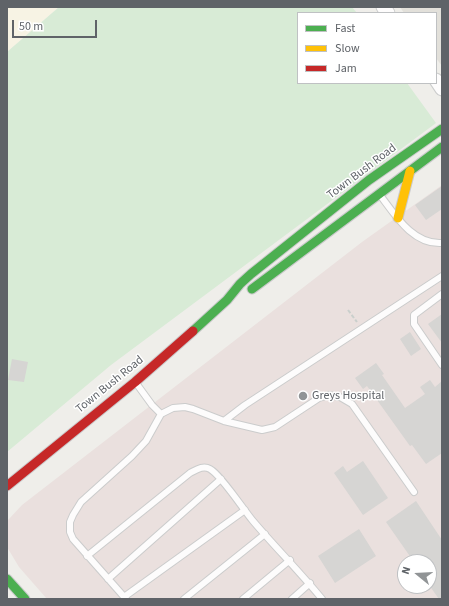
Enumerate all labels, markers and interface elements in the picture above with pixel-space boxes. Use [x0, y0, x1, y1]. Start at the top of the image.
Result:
scale bar [14, 12, 99, 38]
legend [297, 12, 437, 84]
text: 50 m [19, 18, 43, 35]
text: Fast [335, 20, 355, 37]
text: Slow [335, 40, 360, 57]
text: Jam [335, 60, 357, 77]
street label: Town Bush Road [325, 141, 399, 203]
street label: Town Bush Road [73, 353, 147, 417]
place label: Greys Hospital [312, 389, 384, 403]
marker: Greys Hospital [297, 390, 309, 402]
north arrow [397, 554, 437, 594]
text: N [398, 565, 414, 576]

